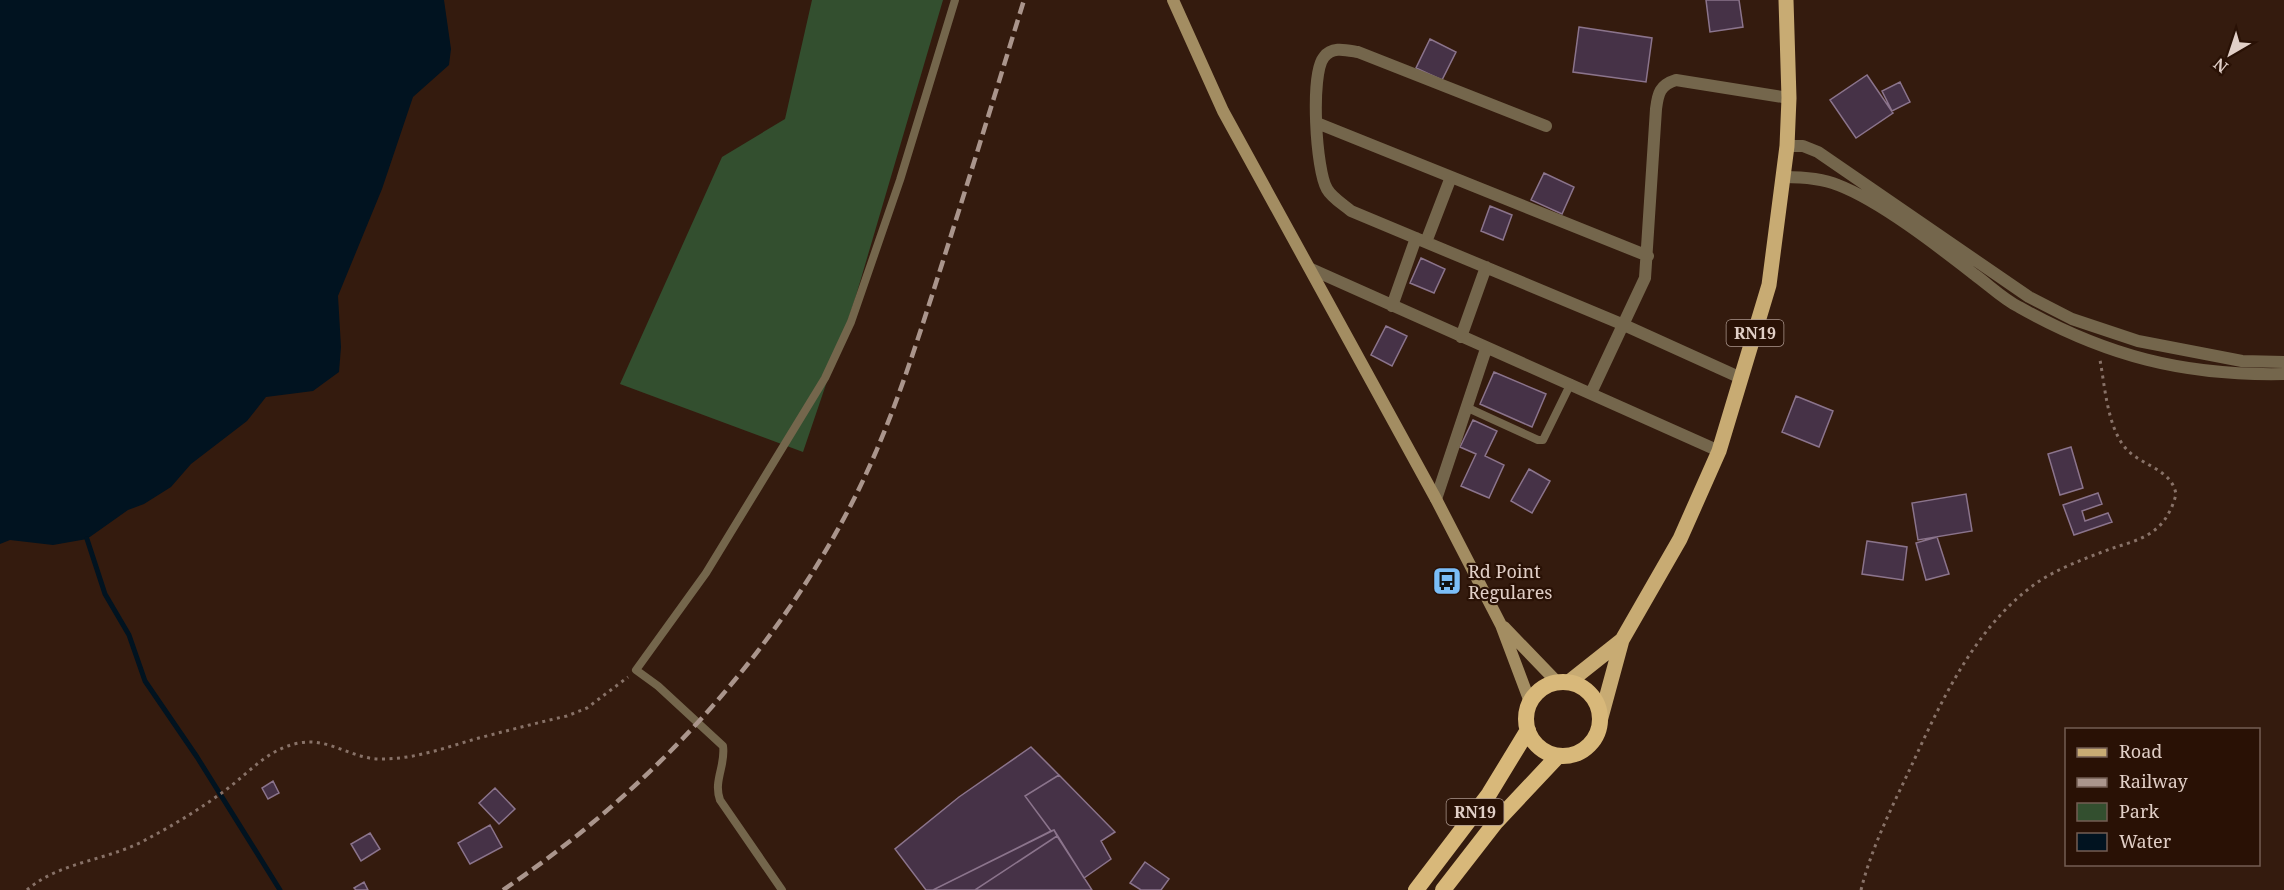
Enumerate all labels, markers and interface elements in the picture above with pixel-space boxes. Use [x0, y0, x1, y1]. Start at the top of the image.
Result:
north arrow [2200, 24, 2260, 84]
text: N [2208, 53, 2232, 78]
road number: RN19 [1726, 320, 1784, 346]
place label: Rd Point Regulares [1468, 559, 1553, 604]
bus stop icon: Rd Point Regulares [1431, 565, 1463, 597]
legend [2065, 728, 2260, 866]
text: Road [2119, 739, 2162, 763]
text: Railway [2119, 769, 2189, 793]
road number: RN19 [1446, 799, 1504, 825]
text: Park [2119, 799, 2159, 823]
text: Water [2119, 829, 2172, 853]

